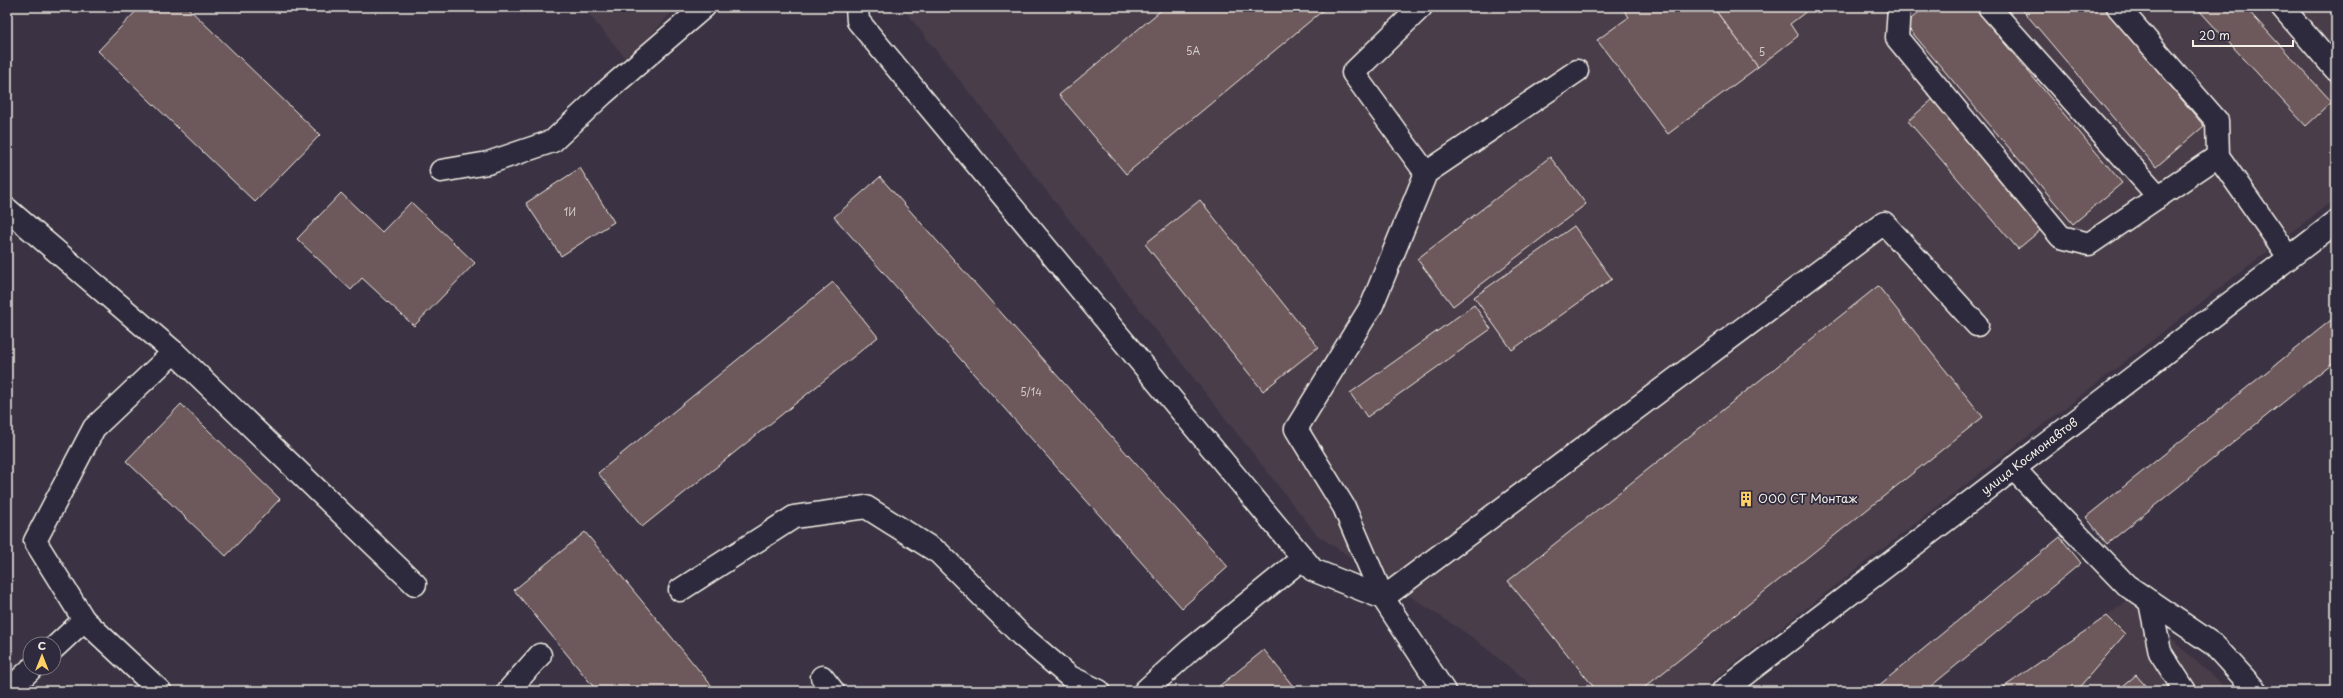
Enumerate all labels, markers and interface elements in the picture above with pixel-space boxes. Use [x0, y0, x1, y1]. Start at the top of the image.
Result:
scale bar [2193, 22, 2293, 48]
text: 20 m [2199, 26, 2230, 44]
house number: 5А [1186, 43, 1200, 58]
house number: 5 [1759, 44, 1765, 59]
house number: 1И [564, 204, 576, 219]
house number: 5/14 [1020, 384, 1042, 399]
street label: улица Космонавтов [1977, 413, 2081, 498]
place label: ООО СТ Монтаж [1758, 489, 1857, 507]
building icon: ООО СТ Монтаж [1737, 490, 1755, 508]
north arrow [22, 636, 62, 676]
text: С [38, 637, 46, 654]

